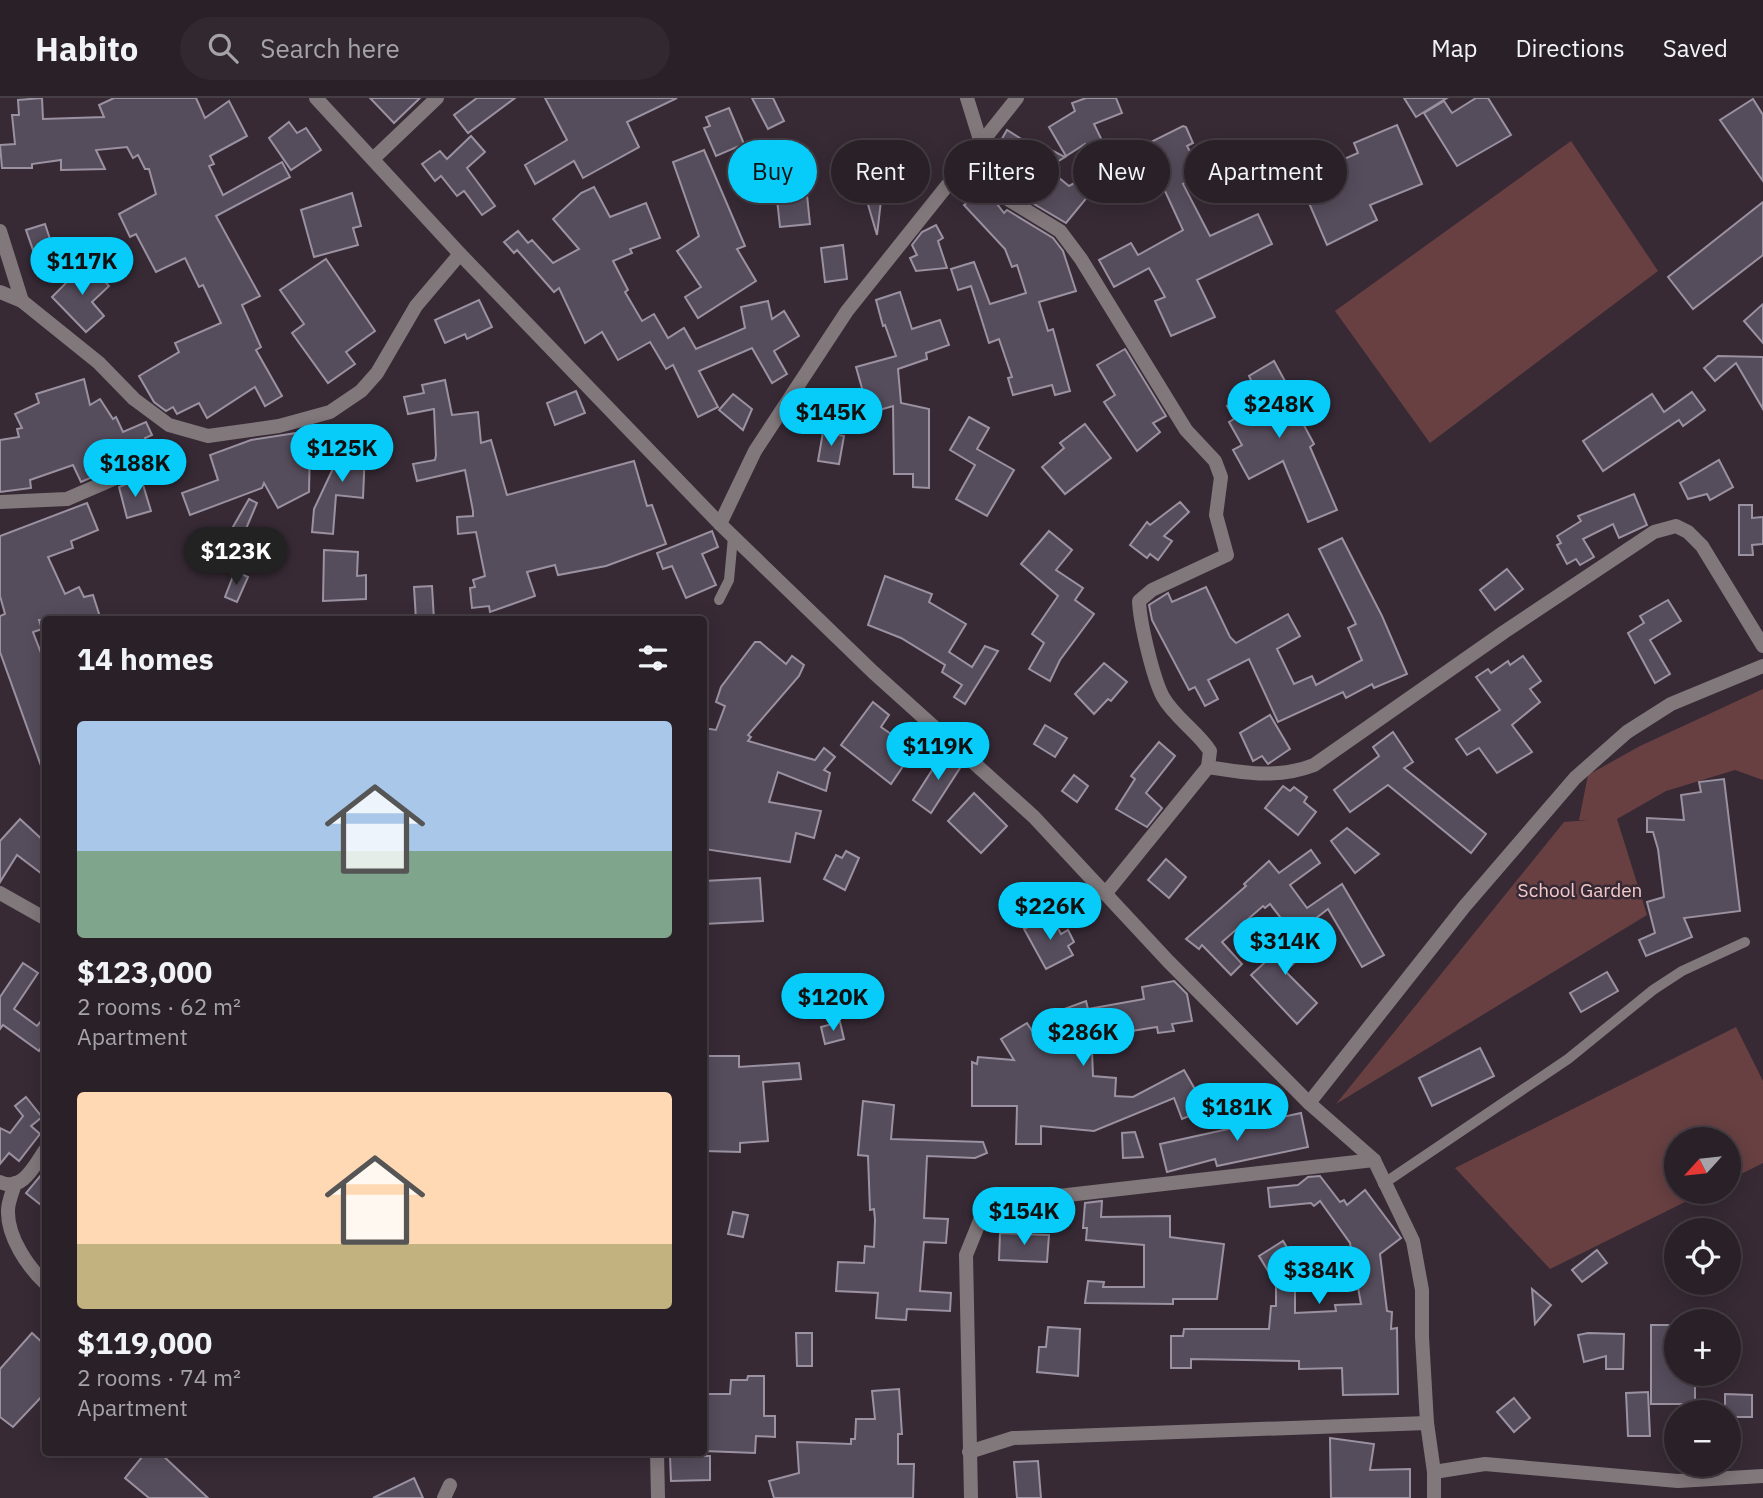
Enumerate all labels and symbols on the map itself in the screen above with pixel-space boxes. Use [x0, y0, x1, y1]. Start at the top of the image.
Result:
pin: $117K [33, 238, 131, 297]
pin: $248K [1230, 380, 1328, 440]
pin: $145K [782, 388, 880, 448]
pin: $125K [293, 424, 391, 484]
pin: $188K [86, 440, 184, 499]
pin: $123K [187, 528, 285, 587]
pin: $119K [889, 722, 987, 782]
park label: School Garden [1518, 878, 1642, 902]
pin: $226K [1001, 882, 1099, 942]
pin: $314K [1236, 918, 1334, 977]
pin: $120K [784, 974, 882, 1033]
pin: $286K [1034, 1009, 1132, 1068]
pin: $181K [1188, 1084, 1286, 1143]
north arrow [1664, 1127, 1741, 1204]
pin: $154K [975, 1188, 1073, 1247]
pin: $384K [1270, 1246, 1368, 1306]

